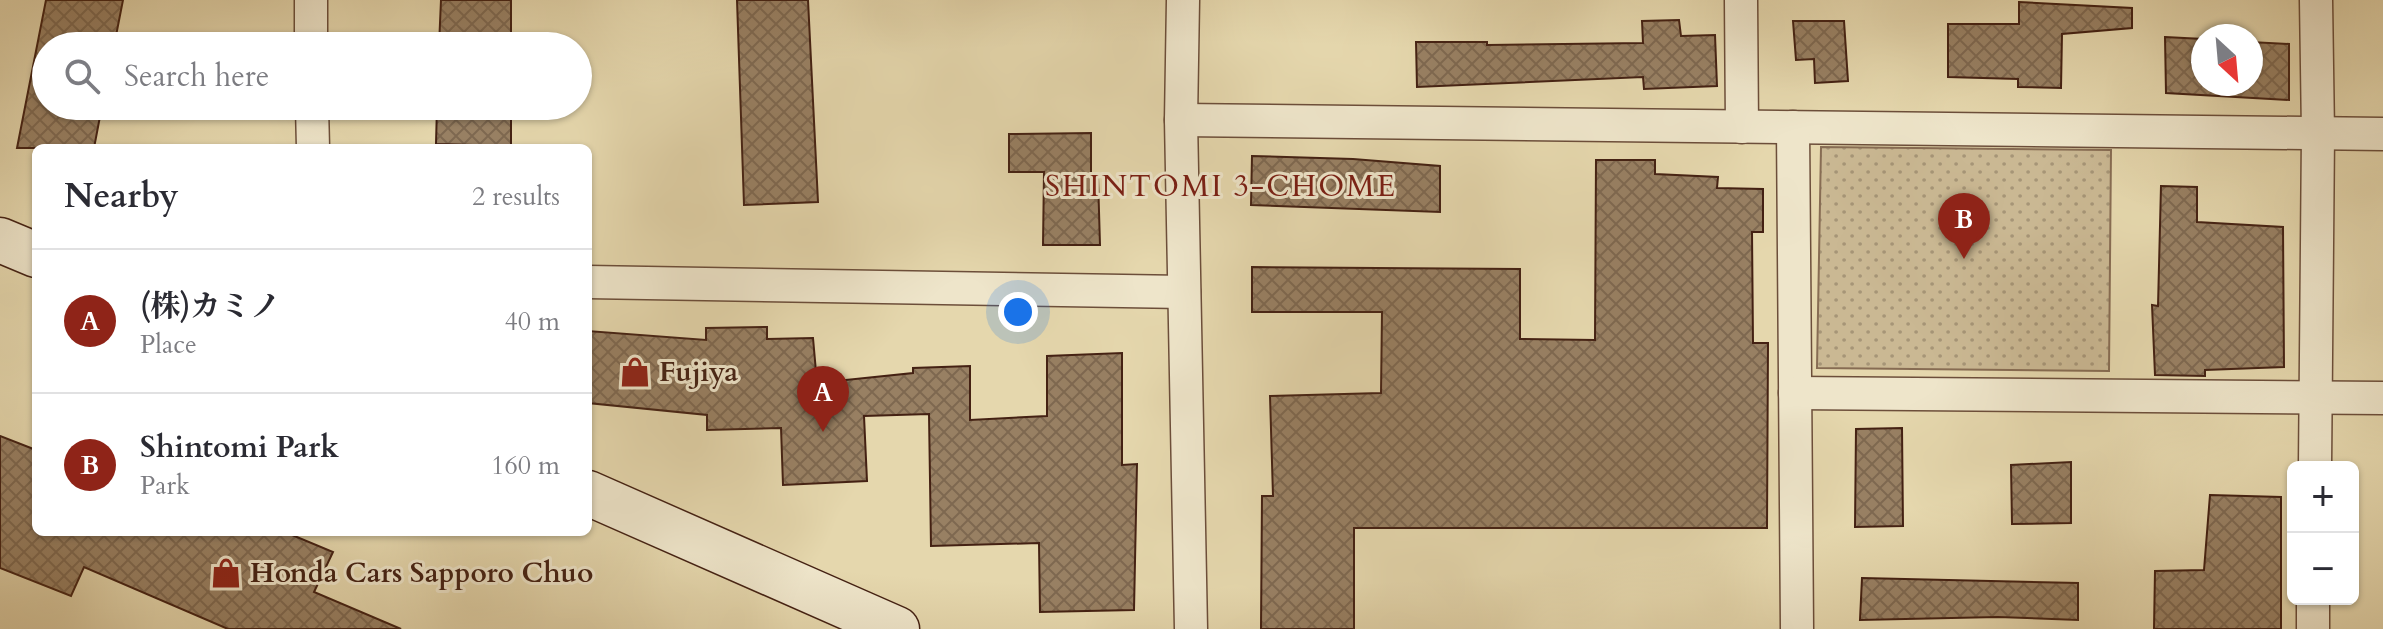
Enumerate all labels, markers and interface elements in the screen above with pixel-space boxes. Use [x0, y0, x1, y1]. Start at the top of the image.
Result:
north arrow [2191, 24, 2263, 96]
search box [32, 32, 592, 120]
icon: search [60, 54, 104, 98]
text: Search here [124, 56, 269, 97]
district label: SHINTOMI 3-CHOME [1045, 166, 1397, 207]
text: Nearby [64, 173, 179, 219]
text: 2 results [472, 179, 560, 214]
pin: B [1938, 193, 1990, 259]
text: (株)カミノ [140, 286, 280, 327]
your location [998, 292, 1038, 332]
text: A [80, 304, 100, 339]
text: 40 m [504, 304, 560, 339]
text: Place [140, 327, 197, 362]
place label: Fujiya [659, 353, 738, 391]
shop icon: Fujiya [618, 355, 652, 389]
pin: A [797, 366, 849, 432]
text: Shintomi Park [140, 427, 339, 468]
text: B [81, 448, 99, 483]
text: 160 m [491, 448, 560, 483]
map controls [2287, 461, 2359, 605]
button: + [2287, 461, 2359, 533]
text: Park [140, 468, 190, 503]
button: − [2287, 533, 2359, 605]
place label: Honda Cars Sapporo Chuo [250, 554, 593, 592]
shop icon: Honda Cars Sapporo Chuo [209, 556, 243, 590]

